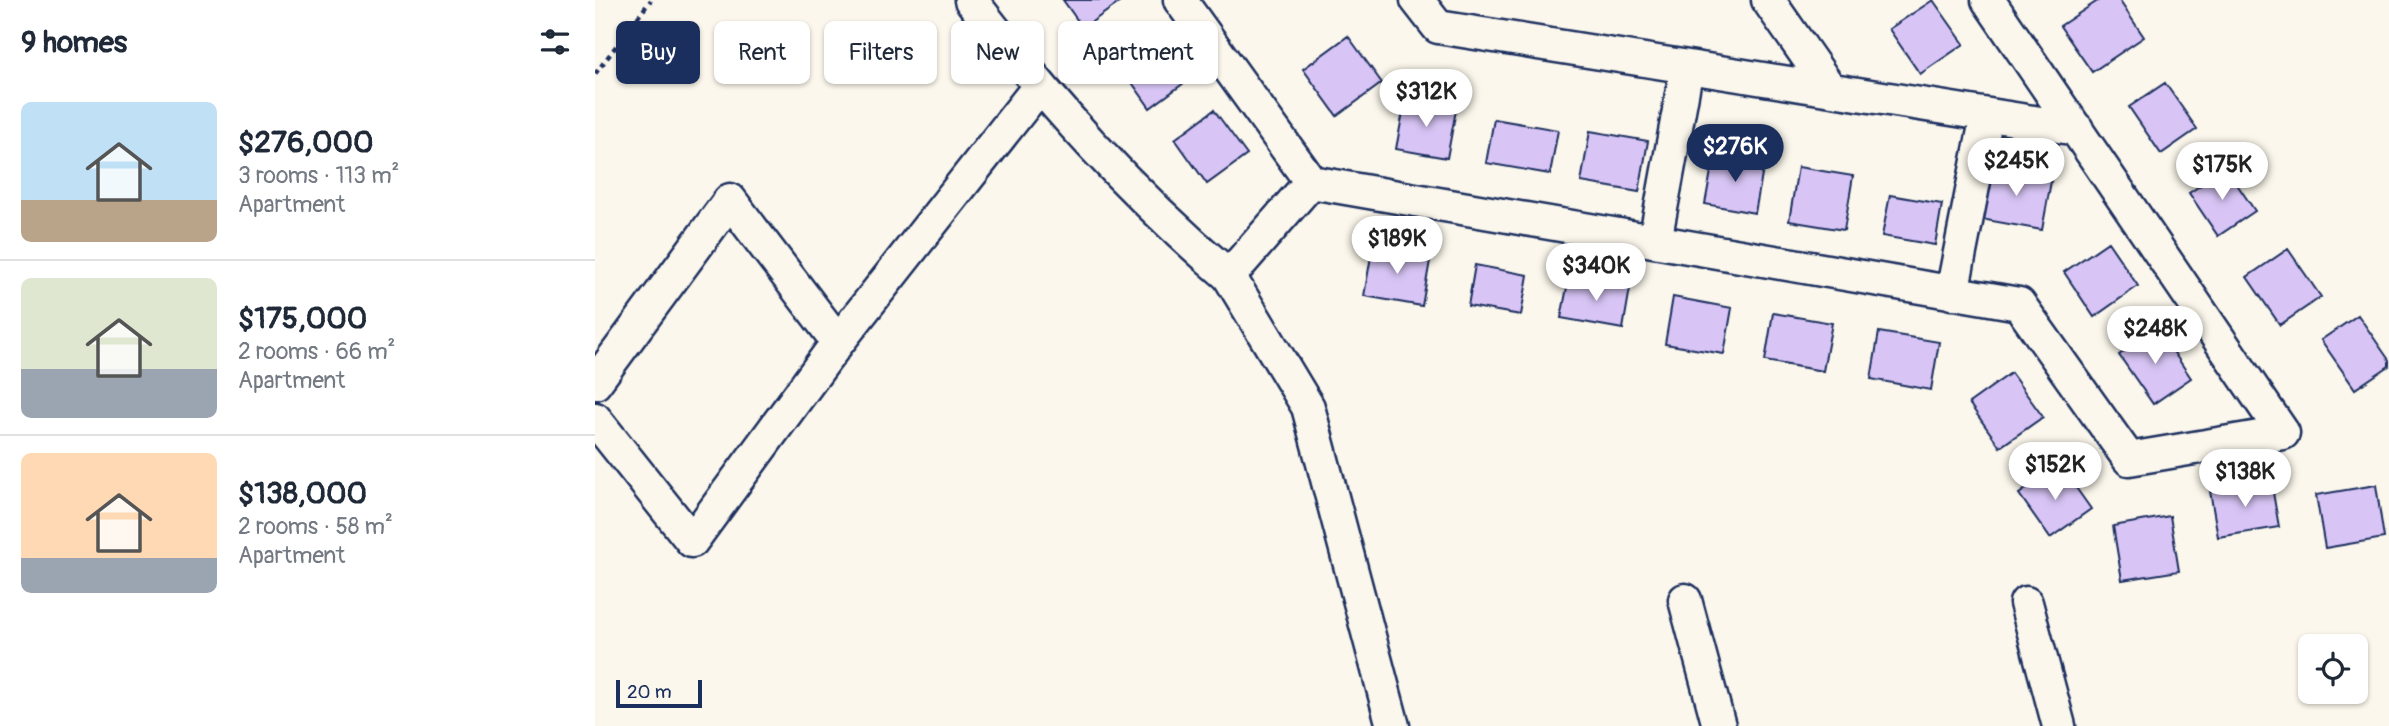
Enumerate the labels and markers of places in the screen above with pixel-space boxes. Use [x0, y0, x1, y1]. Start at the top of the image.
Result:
pin: $312K [1377, 69, 1475, 129]
pin: $276K [1686, 124, 1784, 184]
pin: $245K [1967, 138, 2065, 198]
pin: $175K [2173, 142, 2271, 202]
pin: $189K [1348, 216, 1446, 276]
pin: $340K [1547, 244, 1645, 303]
pin: $248K [2106, 306, 2204, 366]
pin: $152K [2006, 442, 2104, 502]
pin: $138K [2196, 449, 2294, 509]

